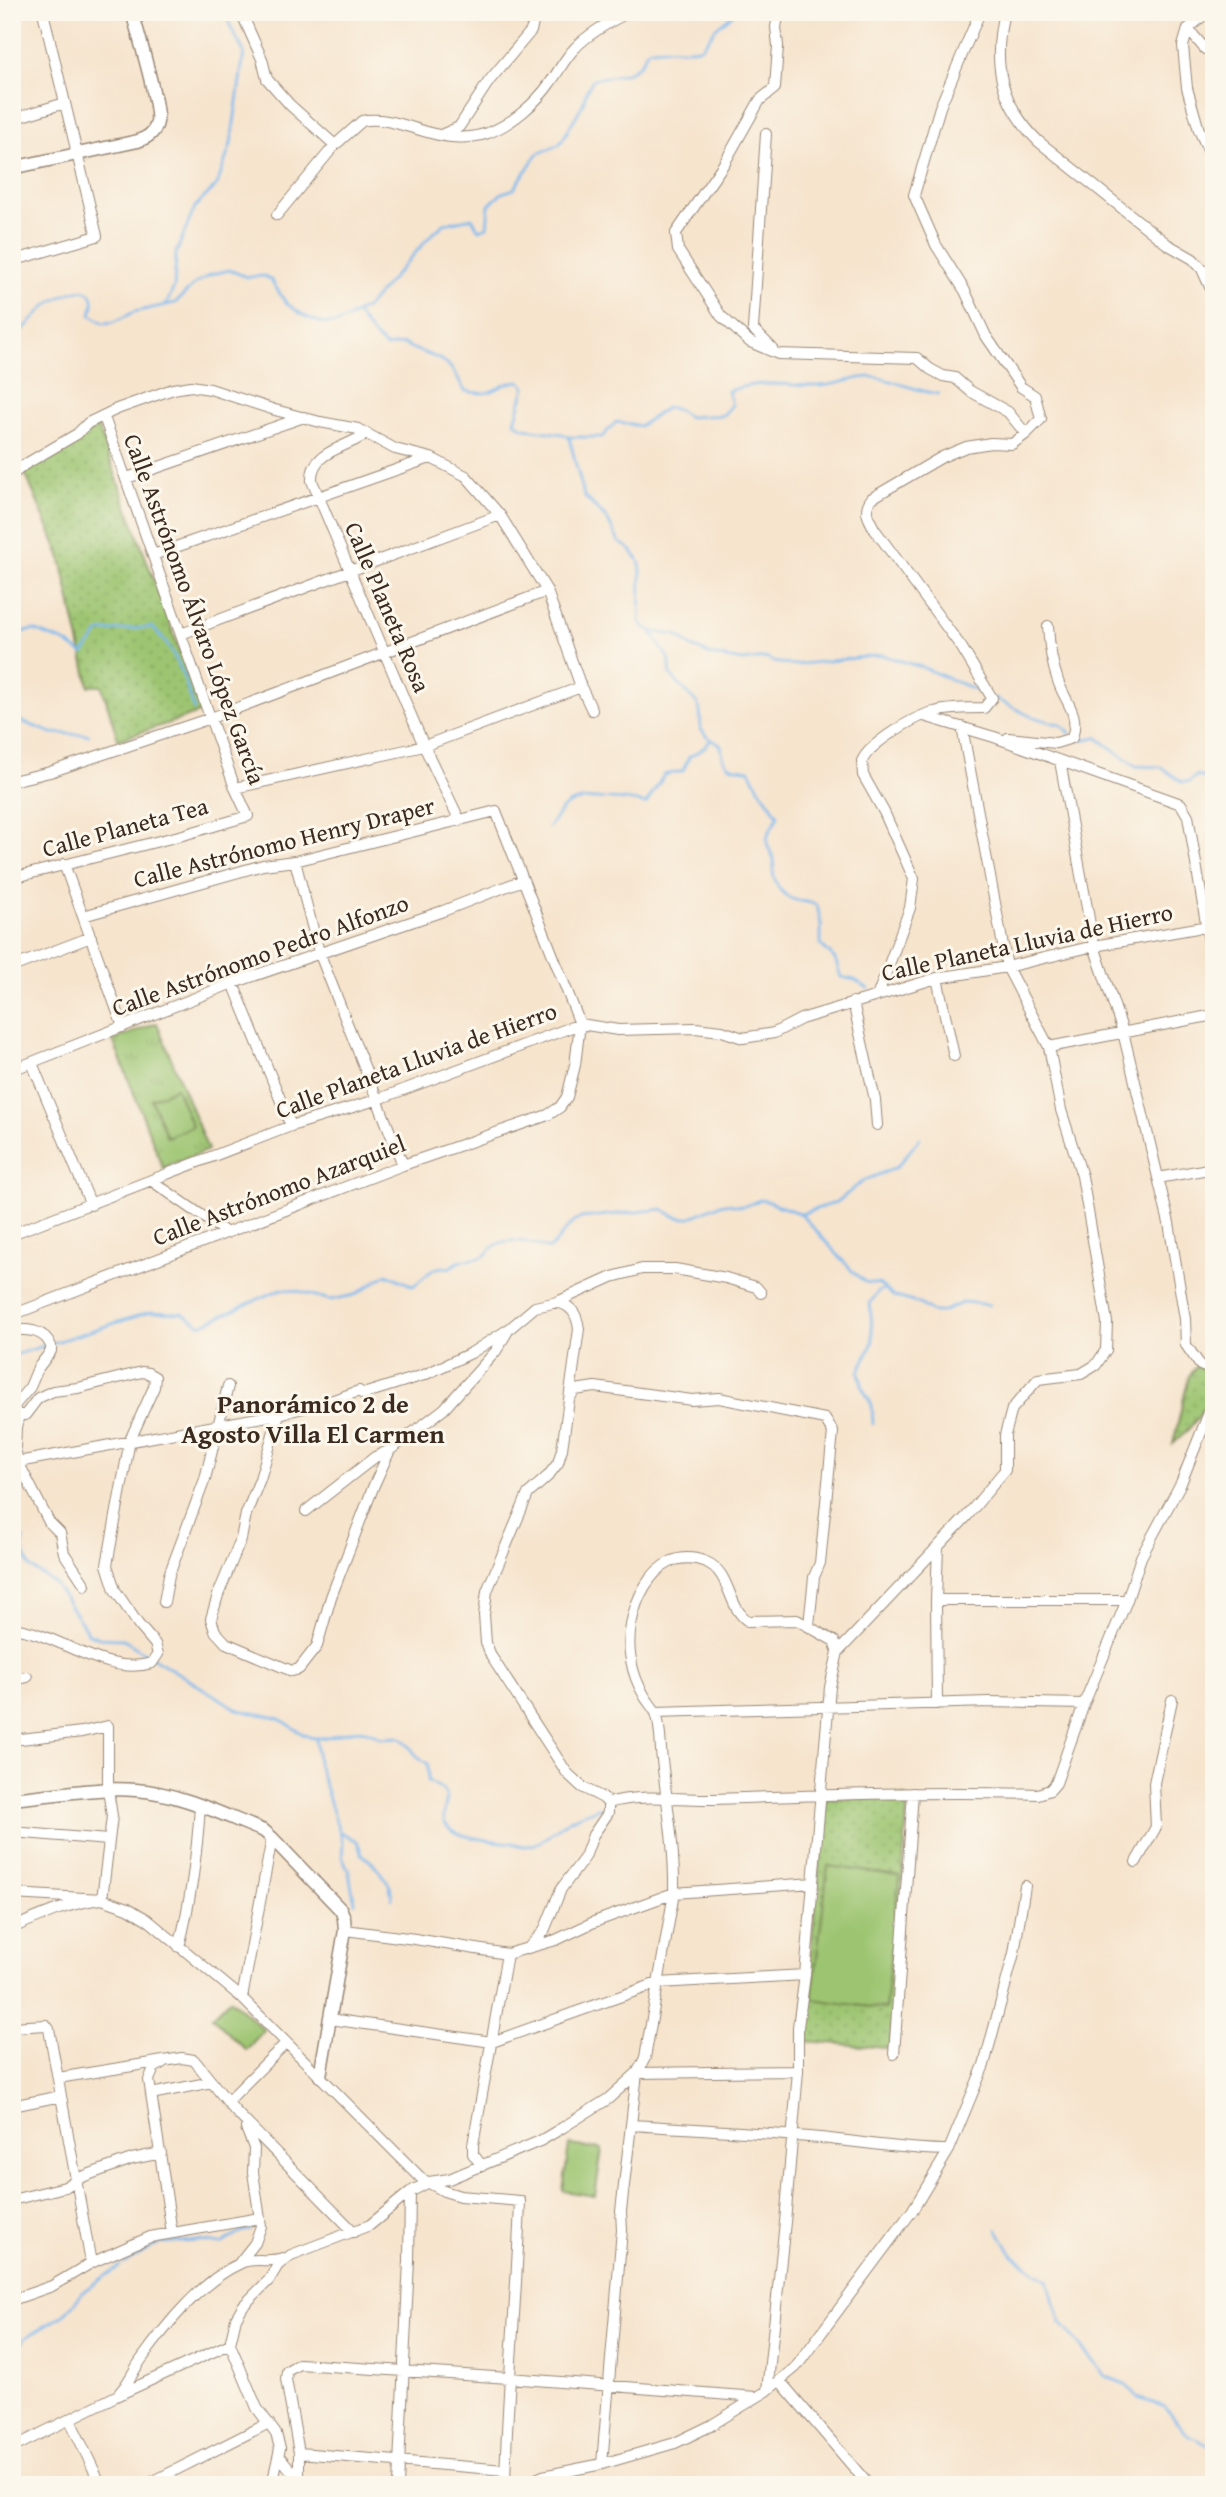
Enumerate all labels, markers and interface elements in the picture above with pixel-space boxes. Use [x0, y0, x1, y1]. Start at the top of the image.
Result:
street label: Calle Astrónomo Álvaro López García [115, 429, 275, 790]
street label: Calle Planeta Rosa [336, 516, 440, 698]
street label: Calle Planeta Tea [38, 788, 212, 866]
street label: Calle Astrónomo Henry Draper [130, 788, 438, 896]
street label: Calle Astrónomo Pedro Alfonzo [107, 885, 413, 1025]
street label: Calle Planeta Lluvia de Hierro [878, 894, 1176, 990]
street label: Calle Planeta Lluvia de Hierro [271, 993, 561, 1127]
street label: Calle Astrónomo Azarquiel [148, 1126, 411, 1254]
district label: Panorámico 2 de Agosto Villa El Carmen [181, 1384, 445, 1453]

